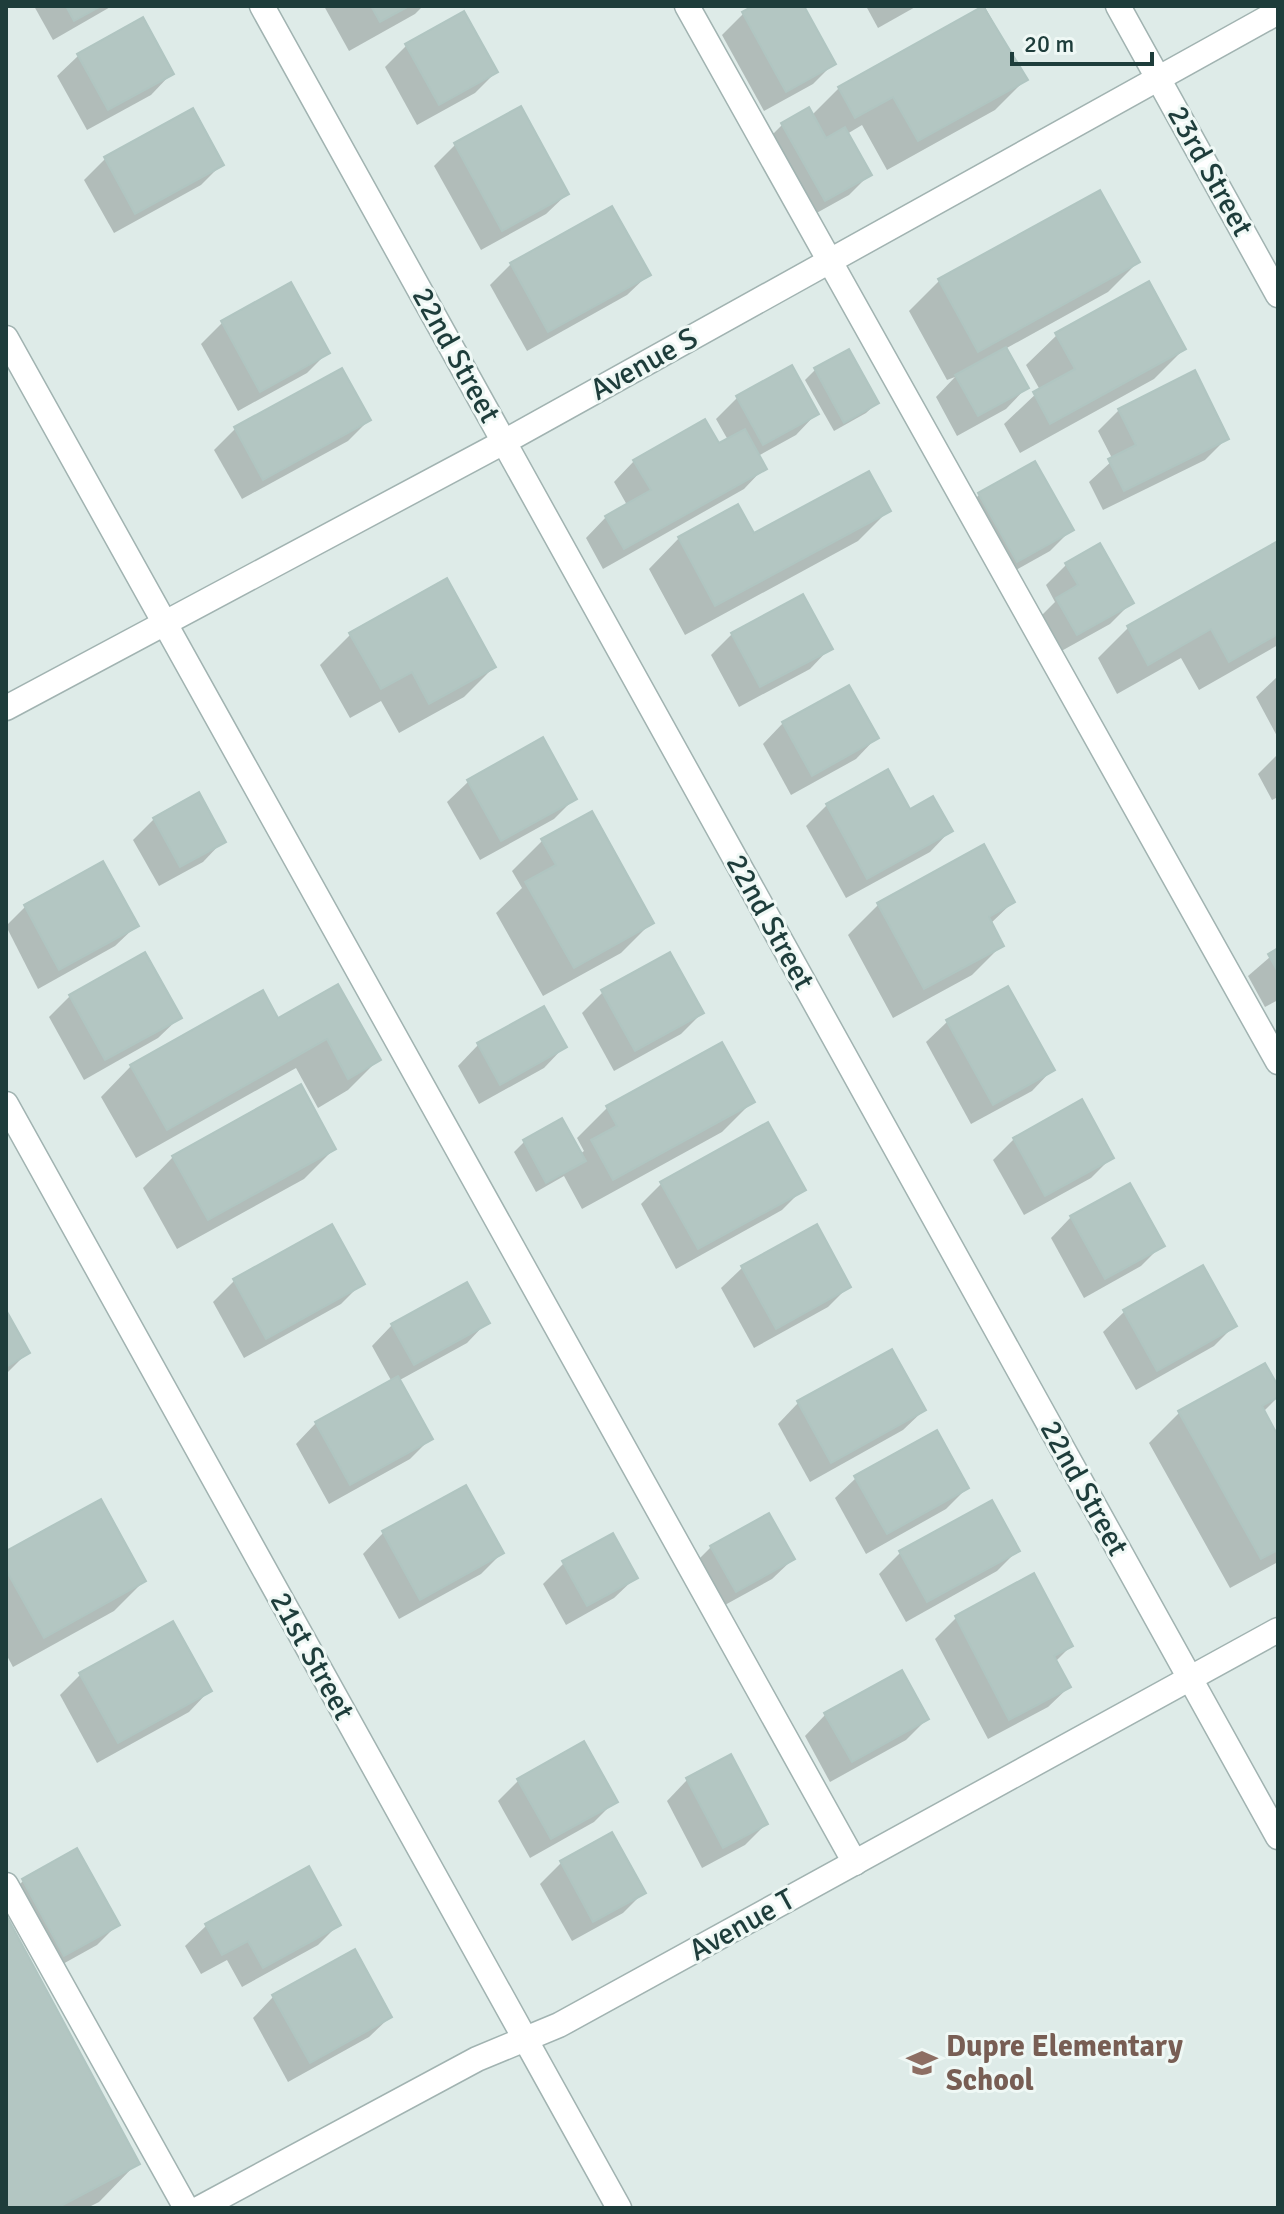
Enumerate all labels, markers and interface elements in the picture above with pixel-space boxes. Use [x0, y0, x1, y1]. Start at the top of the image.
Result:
scale bar [1012, 16, 1152, 66]
text: 20 m [1024, 29, 1074, 59]
street label: 23rd Street [1159, 99, 1261, 243]
street label: 22nd Street [404, 281, 508, 429]
street label: Avenue S [584, 319, 704, 409]
street label: 22nd Street [718, 848, 822, 996]
street label: 22nd Street [1032, 1414, 1136, 1562]
street label: 21st Street [262, 1585, 362, 1727]
street label: Avenue T [683, 1881, 802, 1969]
place label: Dupre Elementary School [946, 2028, 1183, 2099]
school or university icon: Dupre Elementary School [905, 2046, 939, 2080]

